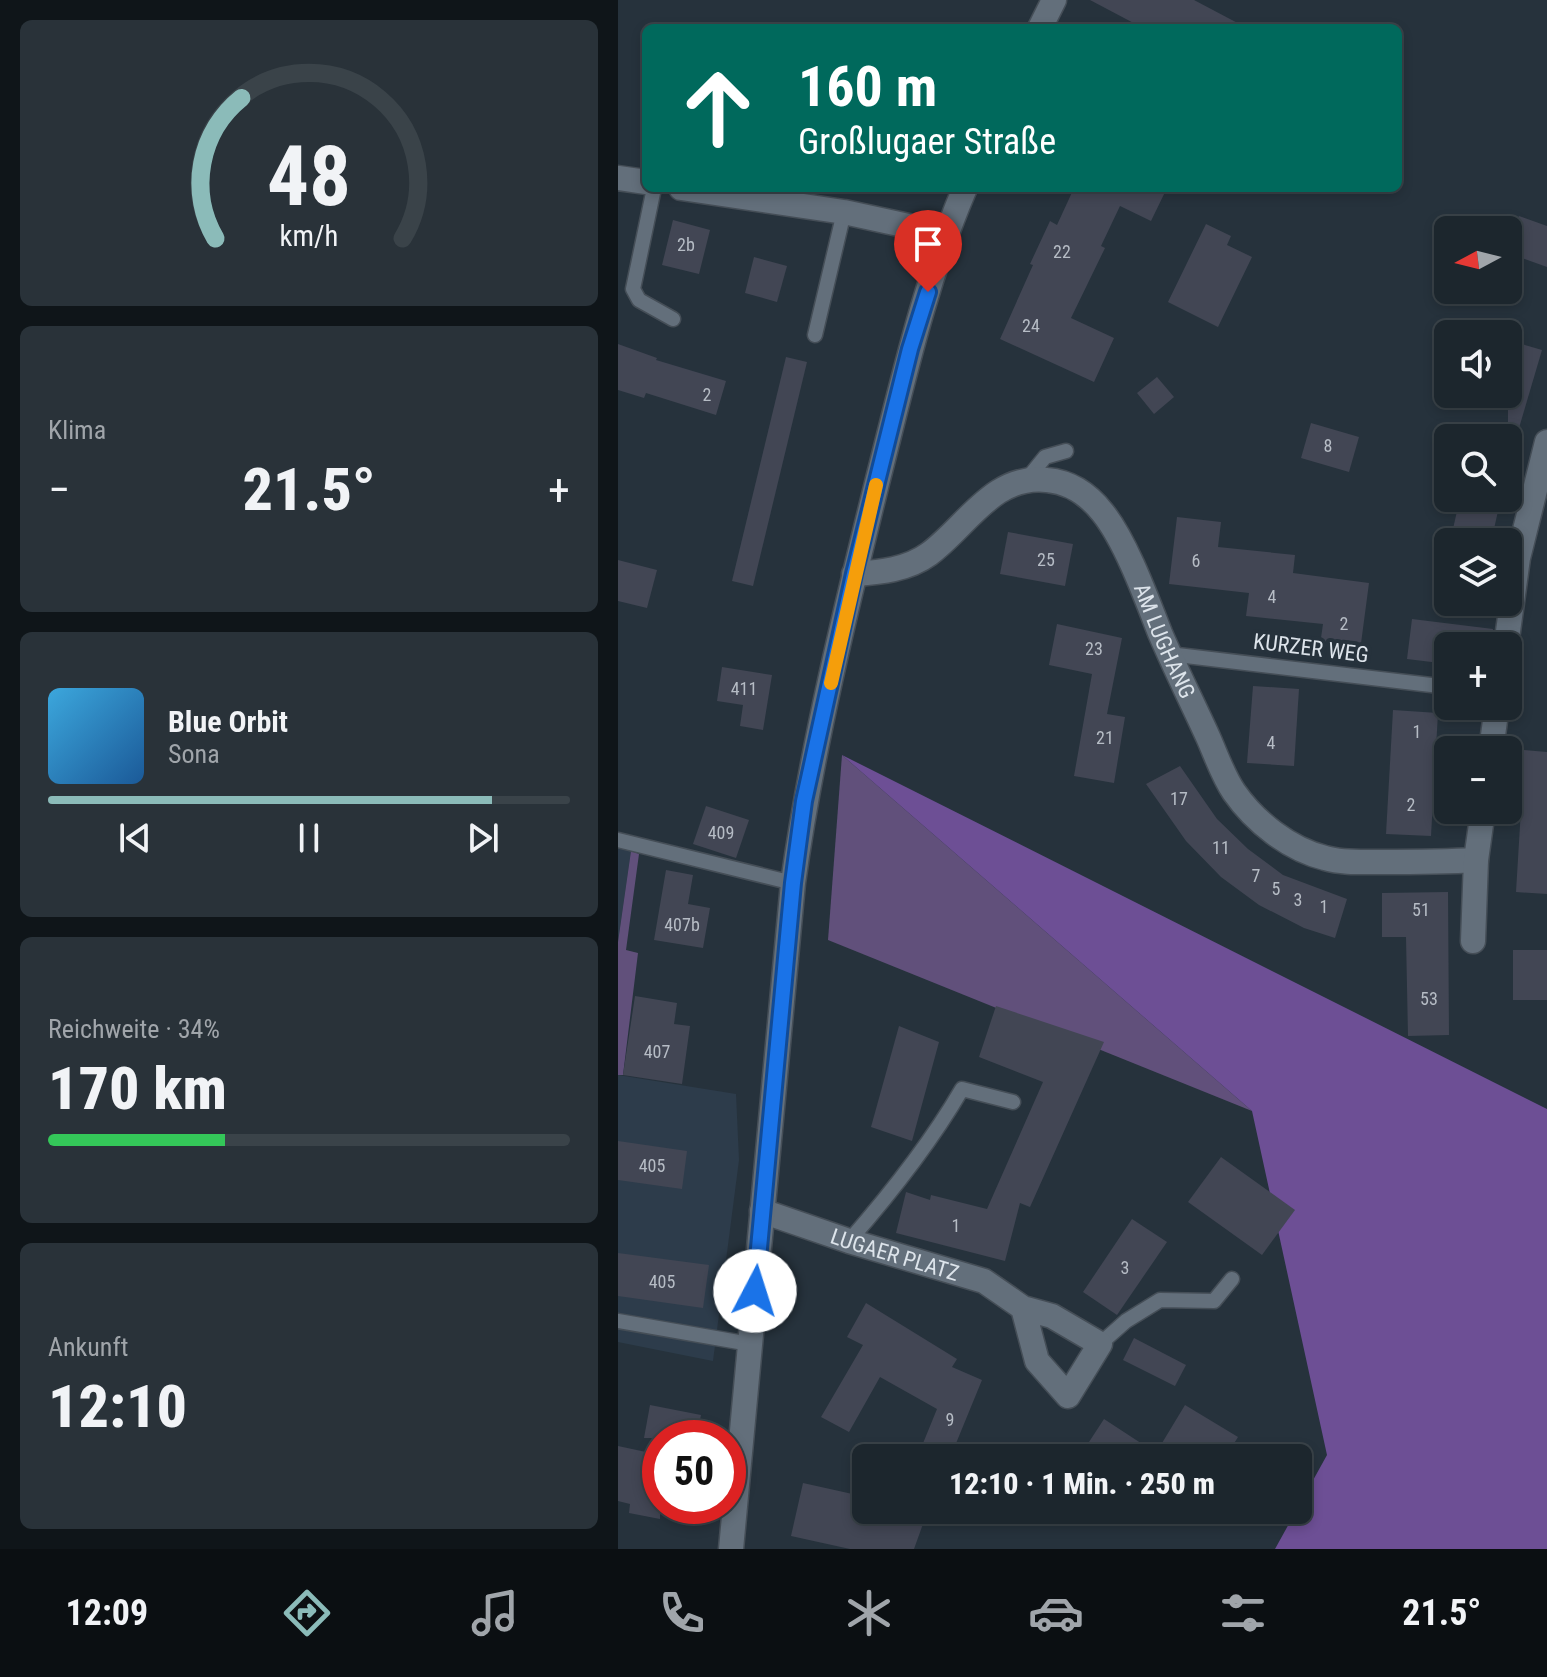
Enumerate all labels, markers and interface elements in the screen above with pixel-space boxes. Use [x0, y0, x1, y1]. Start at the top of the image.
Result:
text: 160 m [798, 54, 937, 120]
icon: ahead [666, 56, 770, 160]
text: Großlugaer Straße [798, 121, 1056, 163]
text: 48 [267, 127, 351, 224]
pin [894, 210, 962, 292]
north arrow [1434, 216, 1522, 304]
map controls [1434, 216, 1522, 824]
text: km/h [280, 219, 338, 253]
icon: arrive [906, 222, 950, 266]
house number: 2b [677, 234, 695, 255]
house number: 22 [1053, 241, 1071, 262]
house number: 24 [1022, 315, 1040, 336]
button: sound [1434, 320, 1522, 408]
house number: 2 [703, 384, 712, 405]
text: Klima [48, 415, 106, 445]
button: search [1434, 424, 1522, 512]
house number: 8 [1324, 435, 1332, 456]
text: 21.5° [243, 454, 376, 525]
text: − [48, 464, 70, 516]
text: + [548, 464, 570, 516]
button: layers [1434, 528, 1522, 616]
house number: 25 [1037, 549, 1055, 570]
house number: 6 [1192, 550, 1200, 571]
street label: AM LUGHANG [1129, 580, 1201, 702]
house number: 4 [1268, 586, 1277, 607]
house number: 2 [1340, 613, 1349, 634]
street label: KURZER WEG [1252, 629, 1370, 667]
button: + [1434, 632, 1522, 720]
house number: 23 [1085, 638, 1103, 659]
house number: 411 [731, 678, 757, 699]
text: Blue Orbit [168, 704, 288, 739]
house number: 1 [1413, 721, 1421, 742]
house number: 21 [1096, 727, 1114, 748]
house number: 4 [1267, 732, 1276, 753]
button: − [1434, 736, 1522, 824]
text: Sona [168, 739, 220, 769]
house number: 17 [1170, 788, 1188, 809]
house number: 2 [1407, 794, 1416, 815]
icon: previous [113, 816, 157, 860]
icon: pause [287, 816, 331, 860]
icon: next [461, 816, 505, 860]
house number: 409 [708, 822, 734, 843]
house number: 11 [1212, 837, 1230, 858]
house number: 7 [1252, 865, 1261, 886]
house number: 5 [1272, 878, 1281, 899]
house number: 3 [1294, 889, 1302, 910]
house number: 1 [1320, 896, 1328, 917]
house number: 51 [1412, 899, 1430, 920]
house number: 407b [664, 914, 700, 935]
house number: 53 [1420, 988, 1438, 1009]
text: Reichweite · 34% [48, 1014, 220, 1044]
house number: 407 [644, 1041, 670, 1062]
text: 170 km [48, 1053, 227, 1124]
house number: 405 [639, 1155, 665, 1176]
house number: 1 [952, 1215, 960, 1236]
street label: LUGAER PLATZ [828, 1223, 962, 1285]
position arrow [713, 1249, 797, 1333]
house number: 3 [1121, 1257, 1129, 1278]
house number: 405 [649, 1271, 675, 1292]
text: Ankunft [48, 1332, 128, 1362]
text: 12:10 [48, 1371, 187, 1442]
house number: 9 [946, 1409, 954, 1430]
speed limit sign: 50 [642, 1420, 746, 1524]
text: 12:10 · 1 Min. · 250 m [949, 1466, 1215, 1501]
icon: directions [279, 1585, 335, 1641]
icon: music [467, 1585, 523, 1641]
icon: phone [654, 1585, 710, 1641]
icon: climate [841, 1585, 897, 1641]
icon: car [1028, 1585, 1084, 1641]
icon: filters [1215, 1585, 1271, 1641]
text: 12:09 [66, 1592, 148, 1634]
text: 21.5° [1402, 1592, 1481, 1634]

